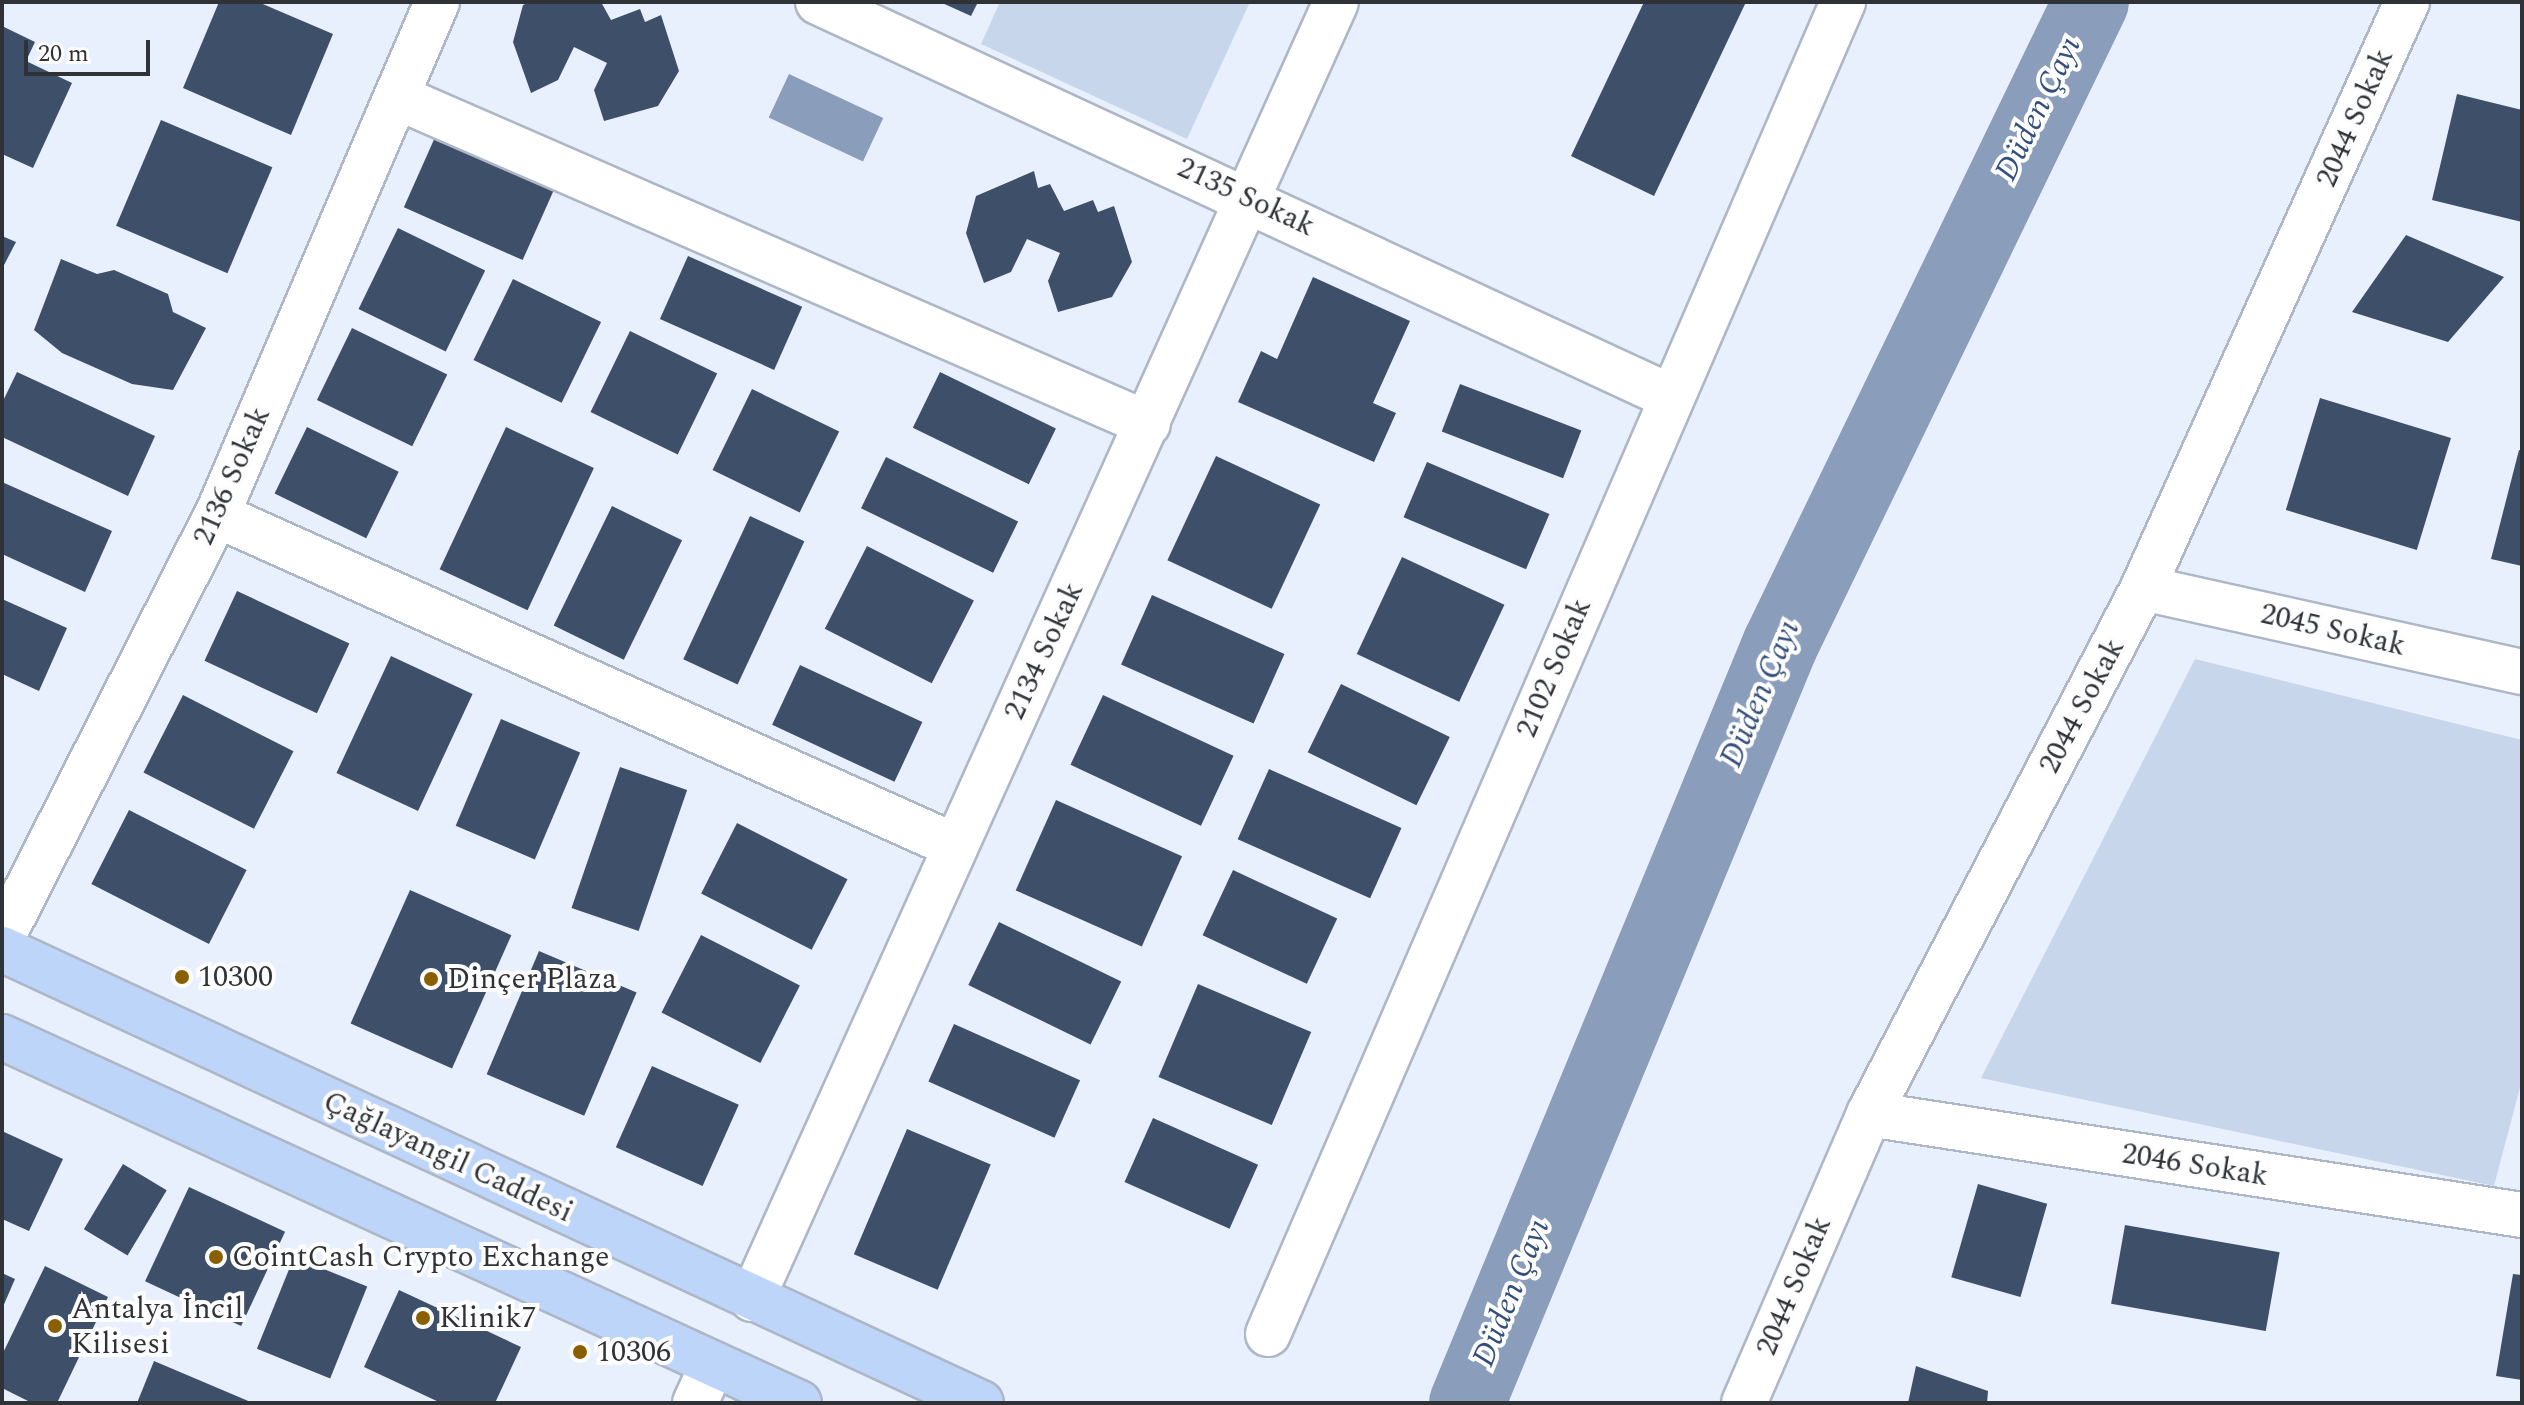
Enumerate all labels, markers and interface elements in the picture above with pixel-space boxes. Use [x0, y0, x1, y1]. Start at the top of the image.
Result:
scale bar [28, 24, 154, 74]
water label: Düden Çayı [1988, 31, 2090, 187]
text: 20 m [38, 36, 89, 72]
street label: 2044 Sokak [2309, 43, 2401, 193]
street label: 2135 Sokak [1171, 149, 1321, 245]
street label: 2136 Sokak [186, 401, 278, 551]
street label: 2134 Sokak [996, 576, 1092, 726]
street label: 2102 Sokak [1509, 593, 1599, 743]
street label: 2045 Sokak [2257, 596, 2409, 664]
water label: Düden Çayı [1713, 615, 1809, 773]
street label: 2044 Sokak [2031, 632, 2133, 780]
place label: 10300 [198, 959, 273, 995]
place label: Dinçer Plaza [447, 961, 617, 997]
marker: 10300 [173, 968, 191, 986]
marker: Dinçer Plaza [422, 970, 440, 988]
street label: Çağlayangil Caddesi [318, 1083, 578, 1231]
street label: 2046 Sokak [2119, 1136, 2271, 1194]
street label: 2044 Sokak [1749, 1211, 1839, 1361]
water label: Düden Çayı [1465, 1214, 1559, 1372]
place label: CointCash Crypto Exchange [232, 1239, 610, 1275]
marker: CointCash Crypto Exchange [207, 1248, 225, 1266]
place label: Antalya İncil Kilisesi [71, 1291, 243, 1362]
place label: Klinik7 [439, 1300, 537, 1336]
marker: Klinik7 [414, 1309, 432, 1327]
marker: Antalya İncil Kilisesi [46, 1317, 64, 1335]
place label: 10306 [596, 1334, 671, 1370]
marker: 10306 [571, 1343, 589, 1361]

